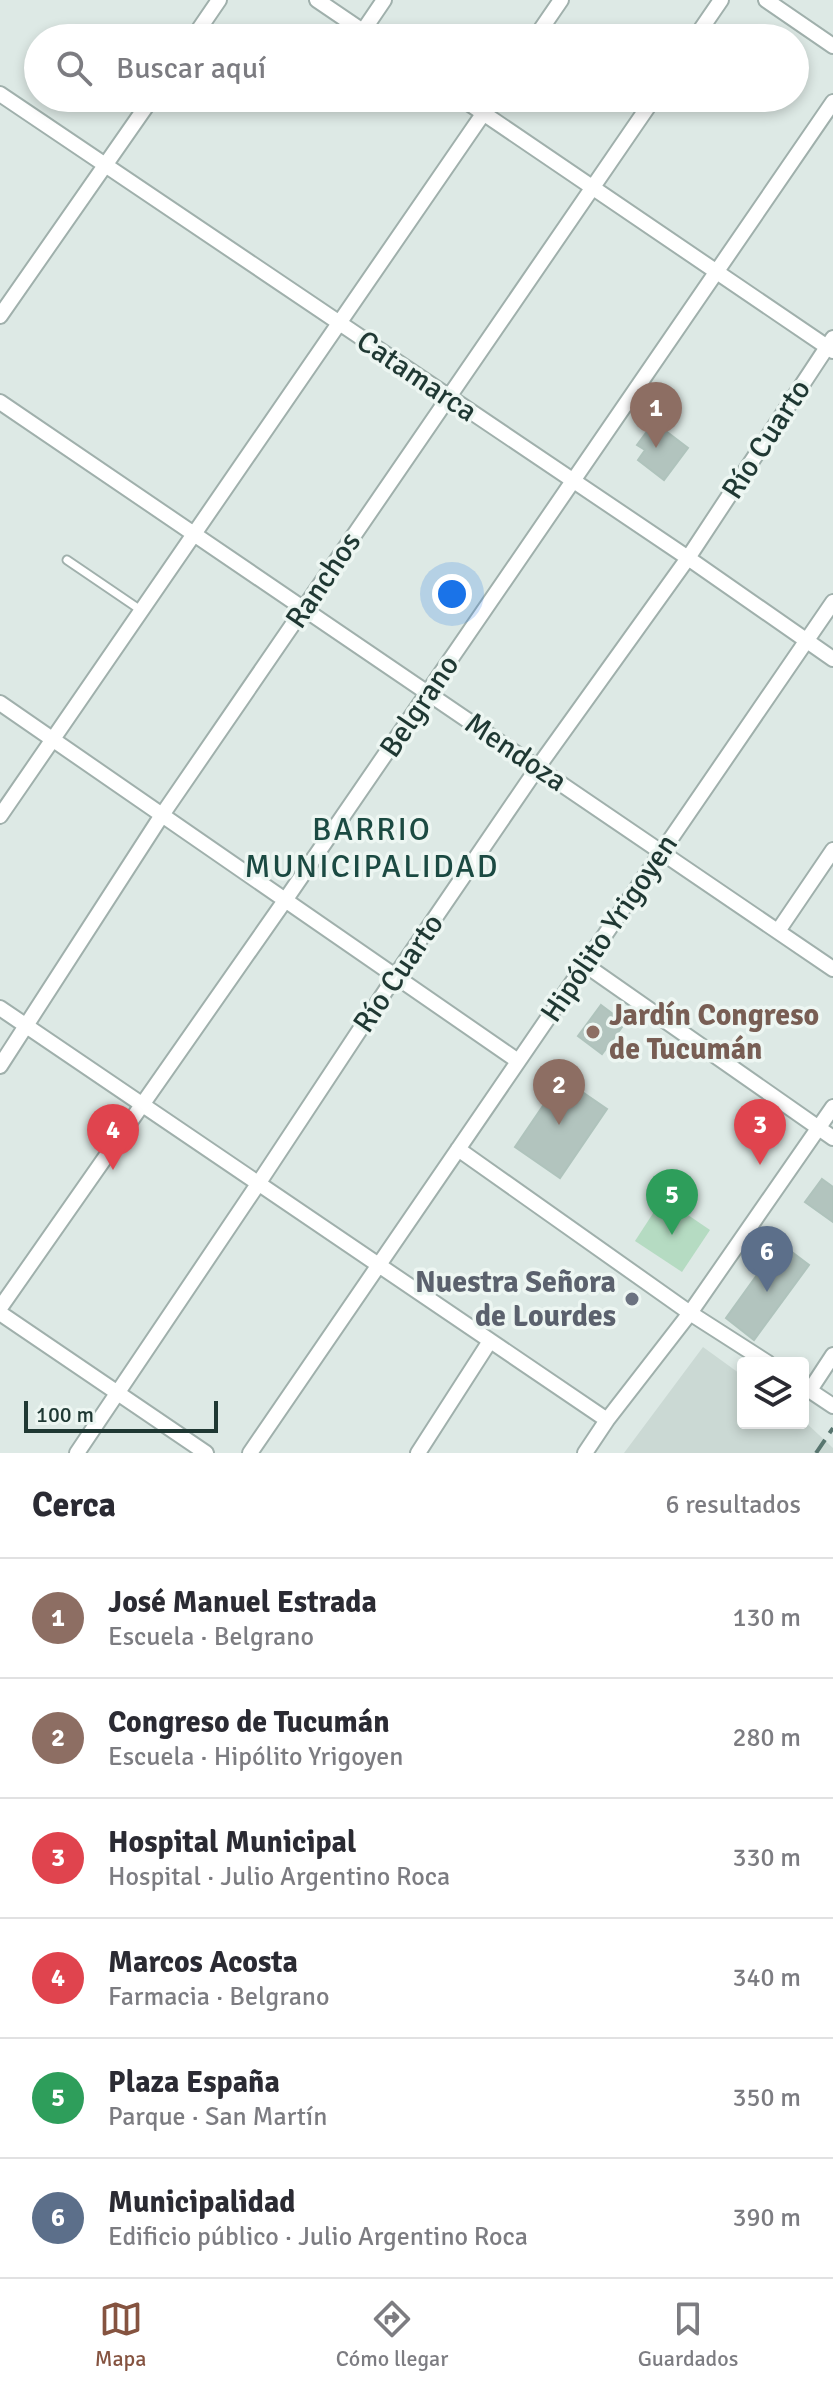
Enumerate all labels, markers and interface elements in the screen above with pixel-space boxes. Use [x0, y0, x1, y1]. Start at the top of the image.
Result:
search box [24, 24, 809, 112]
icon: search [52, 46, 96, 90]
text: Buscar aquí [116, 50, 266, 87]
street label: Catamarca [349, 323, 484, 430]
street label: Río Cuarto [714, 372, 819, 506]
pin: 1 [630, 382, 682, 448]
street label: Ranchos [278, 525, 369, 636]
your location [432, 574, 472, 614]
street label: Belgrano [372, 648, 467, 765]
street label: Mendoza [458, 705, 574, 800]
district label: BARRIO MUNICIPALIDAD [244, 810, 500, 886]
street label: Hipólito Yrigoyen [533, 827, 686, 1029]
street label: Río Cuarto [345, 907, 452, 1040]
place label: Jardín Congreso de Tucumán [609, 997, 819, 1068]
marker: Jardín Congreso de Tucumán [584, 1023, 602, 1041]
pin: 2 [533, 1059, 585, 1125]
pin: 3 [734, 1099, 786, 1165]
pin: 4 [87, 1104, 139, 1170]
pin: 5 [646, 1169, 698, 1235]
pin: 6 [741, 1226, 793, 1292]
place label: Nuestra Señora de Lourdes [415, 1264, 616, 1335]
marker: Nuestra Señora de Lourdes [623, 1290, 641, 1308]
map controls [737, 1357, 809, 1429]
button: layers [737, 1357, 809, 1429]
scale bar [24, 1397, 218, 1433]
text: 100 m [36, 1401, 94, 1428]
text: Cerca [32, 1484, 116, 1526]
text: 6 resultados [665, 1489, 801, 1521]
text: José Manuel Estrada [108, 1584, 377, 1621]
text: 1 [51, 1602, 65, 1634]
text: 130 m [732, 1602, 801, 1634]
text: Escuela · Belgrano [108, 1621, 314, 1653]
text: Congreso de Tucumán [108, 1704, 390, 1741]
text: 2 [51, 1722, 65, 1754]
text: 280 m [732, 1722, 801, 1754]
text: Escuela · Hipólito Yrigoyen [108, 1741, 403, 1773]
text: Hospital Municipal [108, 1824, 356, 1861]
text: 3 [51, 1842, 65, 1874]
text: 330 m [732, 1842, 801, 1874]
text: Hospital · Julio Argentino Roca [108, 1861, 450, 1893]
text: Marcos Acosta [108, 1944, 298, 1981]
text: 4 [51, 1962, 65, 1994]
text: 340 m [732, 1962, 801, 1994]
text: Farmacia · Belgrano [108, 1981, 330, 2013]
text: Plaza España [108, 2064, 280, 2101]
text: 5 [51, 2082, 65, 2114]
text: 350 m [732, 2082, 801, 2114]
text: Parque · San Martín [108, 2101, 327, 2133]
text: Municipalidad [108, 2184, 295, 2221]
text: 6 [51, 2202, 65, 2234]
text: 390 m [732, 2202, 801, 2234]
text: Edificio público · Julio Argentino Roca [108, 2221, 528, 2253]
tab: Mapa [95, 2297, 146, 2372]
tab: Cómo llegar [336, 2297, 448, 2372]
tab: Guardados [638, 2297, 738, 2372]

